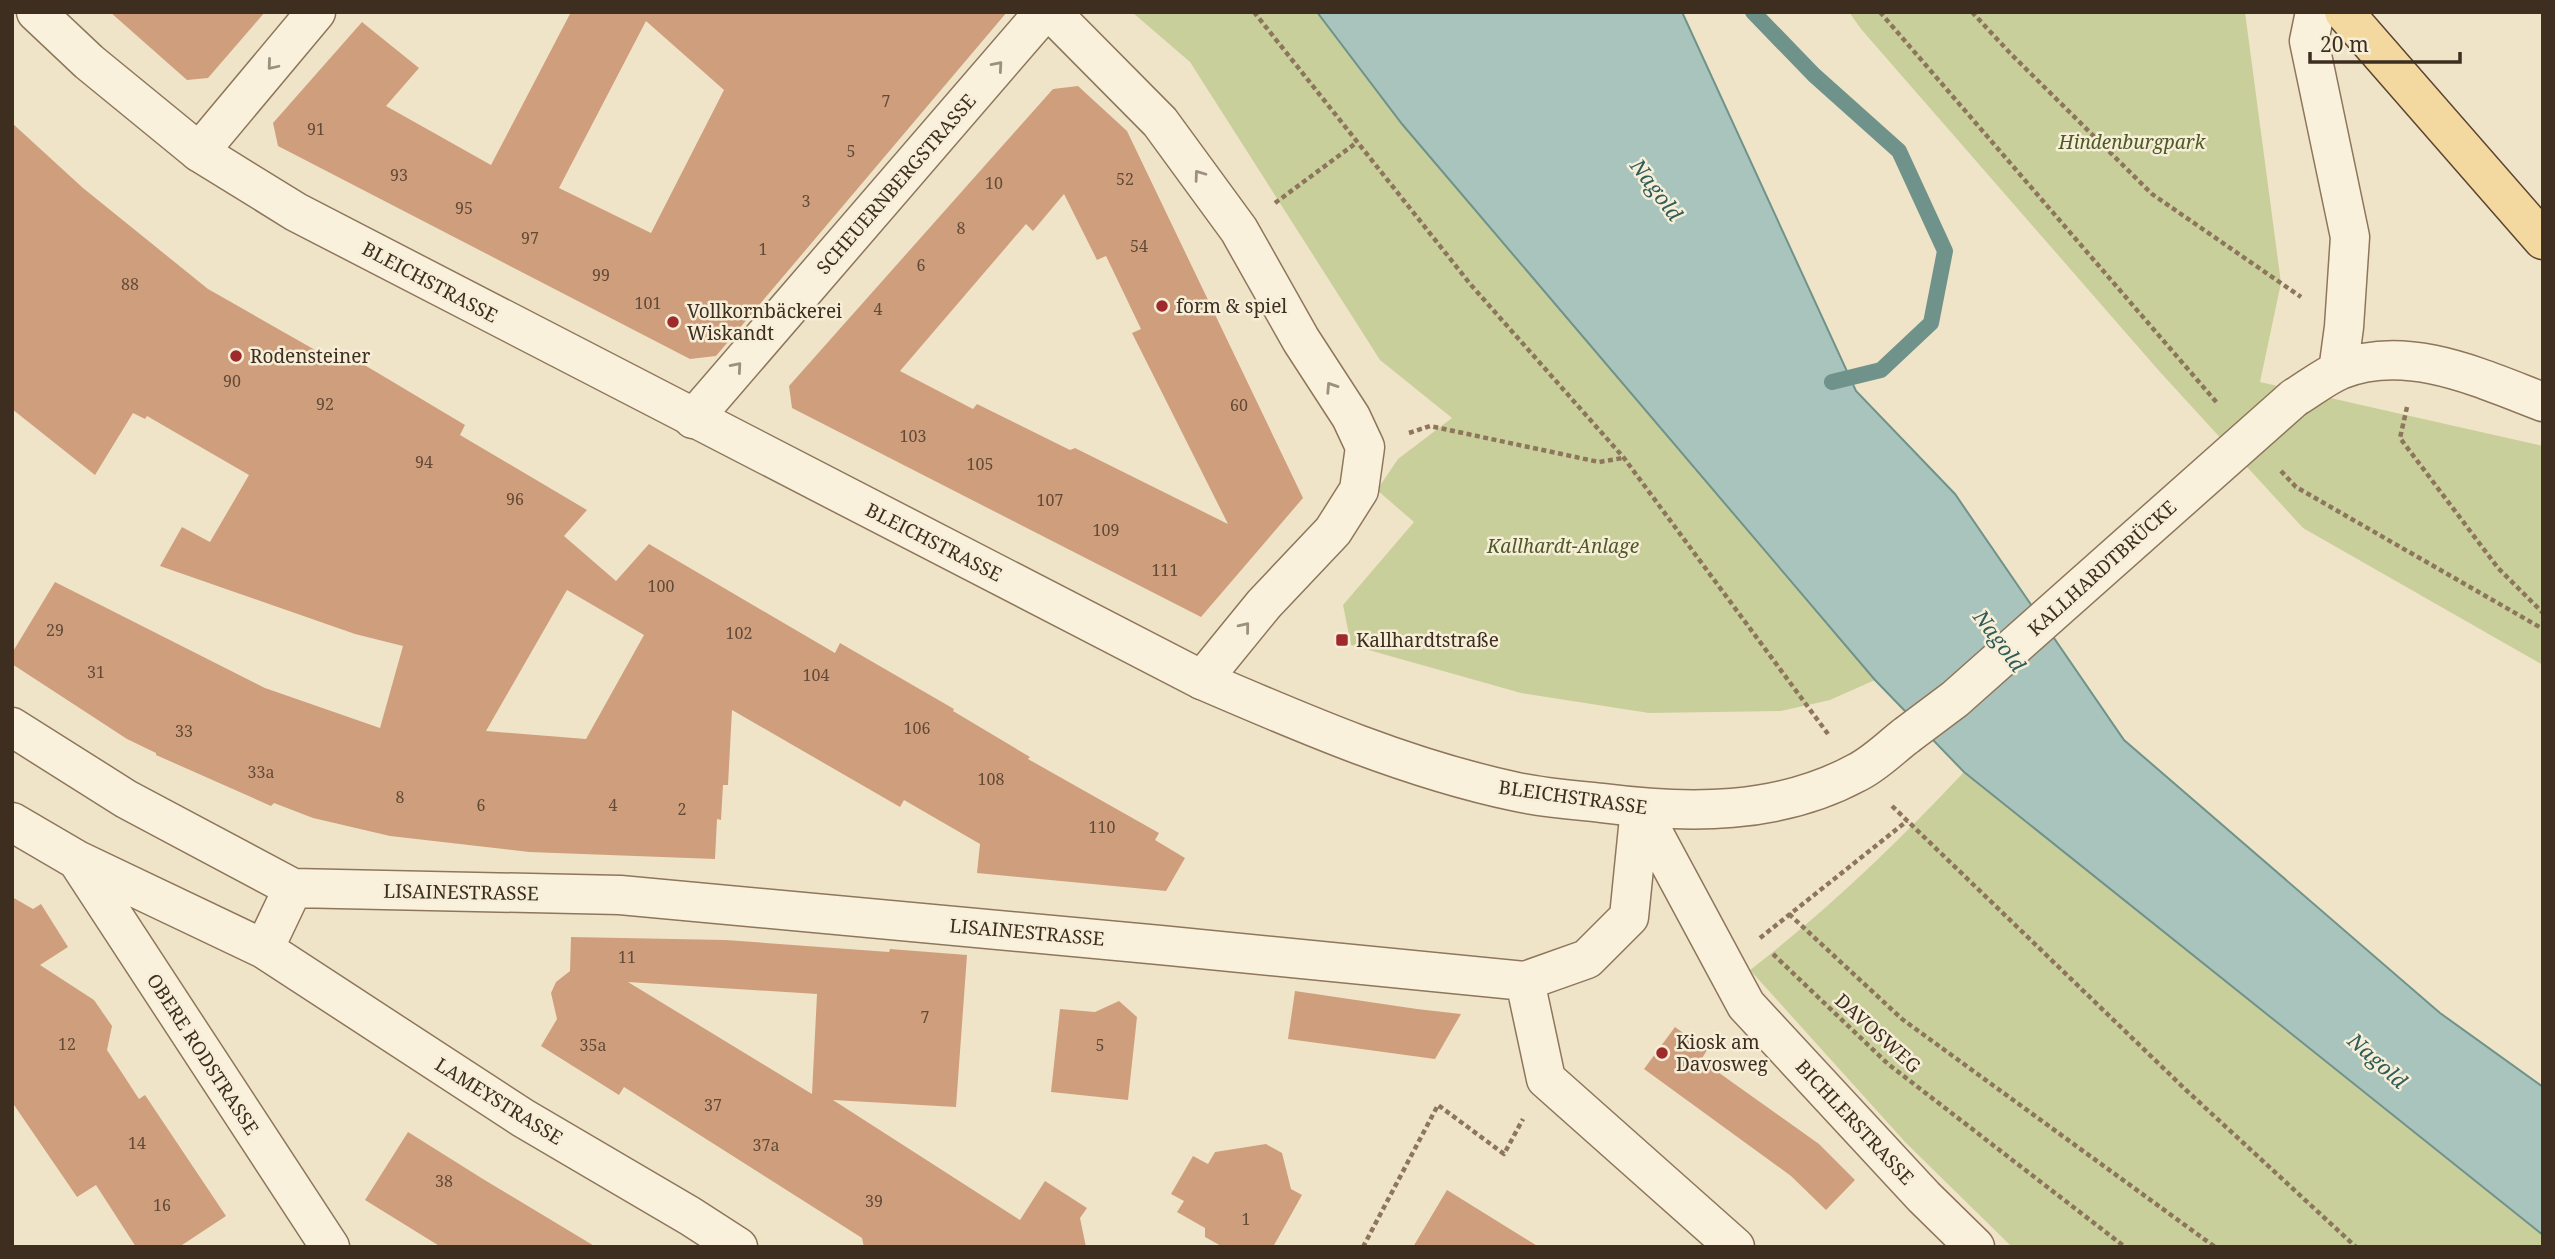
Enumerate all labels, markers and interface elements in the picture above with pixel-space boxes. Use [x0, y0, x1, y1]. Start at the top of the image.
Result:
scale bar [2310, 21, 2460, 65]
text: 20 m [2320, 30, 2369, 58]
one-way arrow [268, 56, 280, 69]
one-way arrow [990, 61, 1002, 74]
street label: SCHEUERNBERGSTRASSE [810, 88, 982, 280]
house number: 7 [882, 90, 891, 112]
house number: 91 [307, 118, 325, 140]
park label: Hindenburgpark [2058, 129, 2207, 155]
house number: 5 [847, 140, 855, 162]
water label: Nagold [1624, 152, 1690, 227]
house number: 93 [390, 164, 408, 186]
house number: 52 [1116, 168, 1134, 190]
one-way arrow [1194, 170, 1207, 183]
house number: 10 [985, 172, 1003, 194]
house number: 3 [802, 190, 811, 212]
house number: 95 [455, 197, 473, 219]
house number: 8 [957, 217, 966, 239]
house number: 97 [521, 227, 539, 249]
street label: BLEICHSTRASSE [358, 235, 502, 329]
house number: 54 [1130, 235, 1148, 257]
house number: 1 [759, 238, 767, 260]
house number: 6 [917, 254, 926, 276]
house number: 99 [592, 264, 610, 286]
house number: 88 [121, 273, 139, 295]
house number: 101 [635, 292, 661, 314]
place label: form & spiel [1176, 293, 1287, 319]
place label: Vollkornbäckerei Wiskandt [687, 298, 842, 346]
house number: 4 [874, 298, 883, 320]
marker: form & spiel [1154, 298, 1170, 314]
marker: Vollkornbäckerei Wiskandt [665, 314, 681, 330]
place label: Rodensteiner [250, 343, 370, 369]
marker: Rodensteiner [228, 348, 244, 364]
one-way arrow [729, 363, 741, 376]
house number: 90 [223, 370, 241, 392]
one-way arrow [1327, 382, 1340, 395]
house number: 92 [316, 393, 334, 415]
house number: 60 [1230, 394, 1248, 416]
house number: 103 [900, 425, 926, 447]
house number: 94 [415, 451, 433, 473]
house number: 105 [967, 453, 993, 475]
house number: 96 [506, 488, 524, 510]
house number: 107 [1037, 489, 1063, 511]
street label: KALLHARDTBRÜCKE [2022, 494, 2182, 642]
street label: BLEICHSTRASSE [861, 496, 1007, 588]
house number: 109 [1093, 519, 1119, 541]
park label: Kallhardt-Anlage [1486, 533, 1639, 559]
house number: 111 [1152, 559, 1178, 581]
house number: 100 [648, 575, 674, 597]
water label: Nagold [1967, 603, 2033, 678]
house number: 29 [46, 619, 64, 641]
house number: 102 [726, 622, 752, 644]
one-way arrow [1237, 622, 1250, 634]
place label: Kallhardtstraße [1356, 627, 1499, 653]
marker: Kallhardtstraße [1334, 632, 1350, 648]
house number: 31 [87, 661, 105, 683]
house number: 104 [803, 664, 829, 686]
house number: 106 [904, 717, 930, 739]
house number: 33 [175, 720, 193, 742]
house number: 33a [248, 761, 274, 783]
house number: 108 [978, 768, 1004, 790]
street label: BLEICHSTRASSE [1497, 774, 1649, 820]
house number: 8 [396, 786, 405, 808]
house number: 6 [477, 794, 486, 816]
house number: 4 [609, 794, 618, 816]
house number: 2 [678, 798, 686, 820]
house number: 110 [1089, 816, 1115, 838]
street label: LISAINESTRASSE [383, 878, 539, 906]
street label: LISAINESTRASSE [948, 912, 1106, 952]
house number: 11 [618, 946, 636, 968]
street label: OBERE RODSTRASSE [141, 968, 265, 1140]
street label: DAVOSWEG [1830, 988, 1927, 1079]
house number: 7 [921, 1006, 930, 1028]
water label: Nagold [2341, 1026, 2414, 1095]
place label: Kiosk am Davosweg [1676, 1029, 1768, 1077]
house number: 12 [58, 1033, 76, 1055]
house number: 35a [580, 1034, 606, 1056]
house number: 5 [1096, 1034, 1104, 1056]
marker: Kiosk am Davosweg [1654, 1045, 1670, 1061]
street label: LAMEYSTRASSE [430, 1051, 568, 1151]
street label: BICHLERSTRASSE [1790, 1054, 1920, 1190]
house number: 37 [704, 1094, 722, 1116]
house number: 14 [128, 1132, 146, 1154]
house number: 37a [753, 1134, 779, 1156]
house number: 38 [435, 1170, 453, 1192]
house number: 39 [865, 1190, 883, 1212]
house number: 16 [153, 1194, 171, 1216]
house number: 1 [1242, 1208, 1250, 1230]

